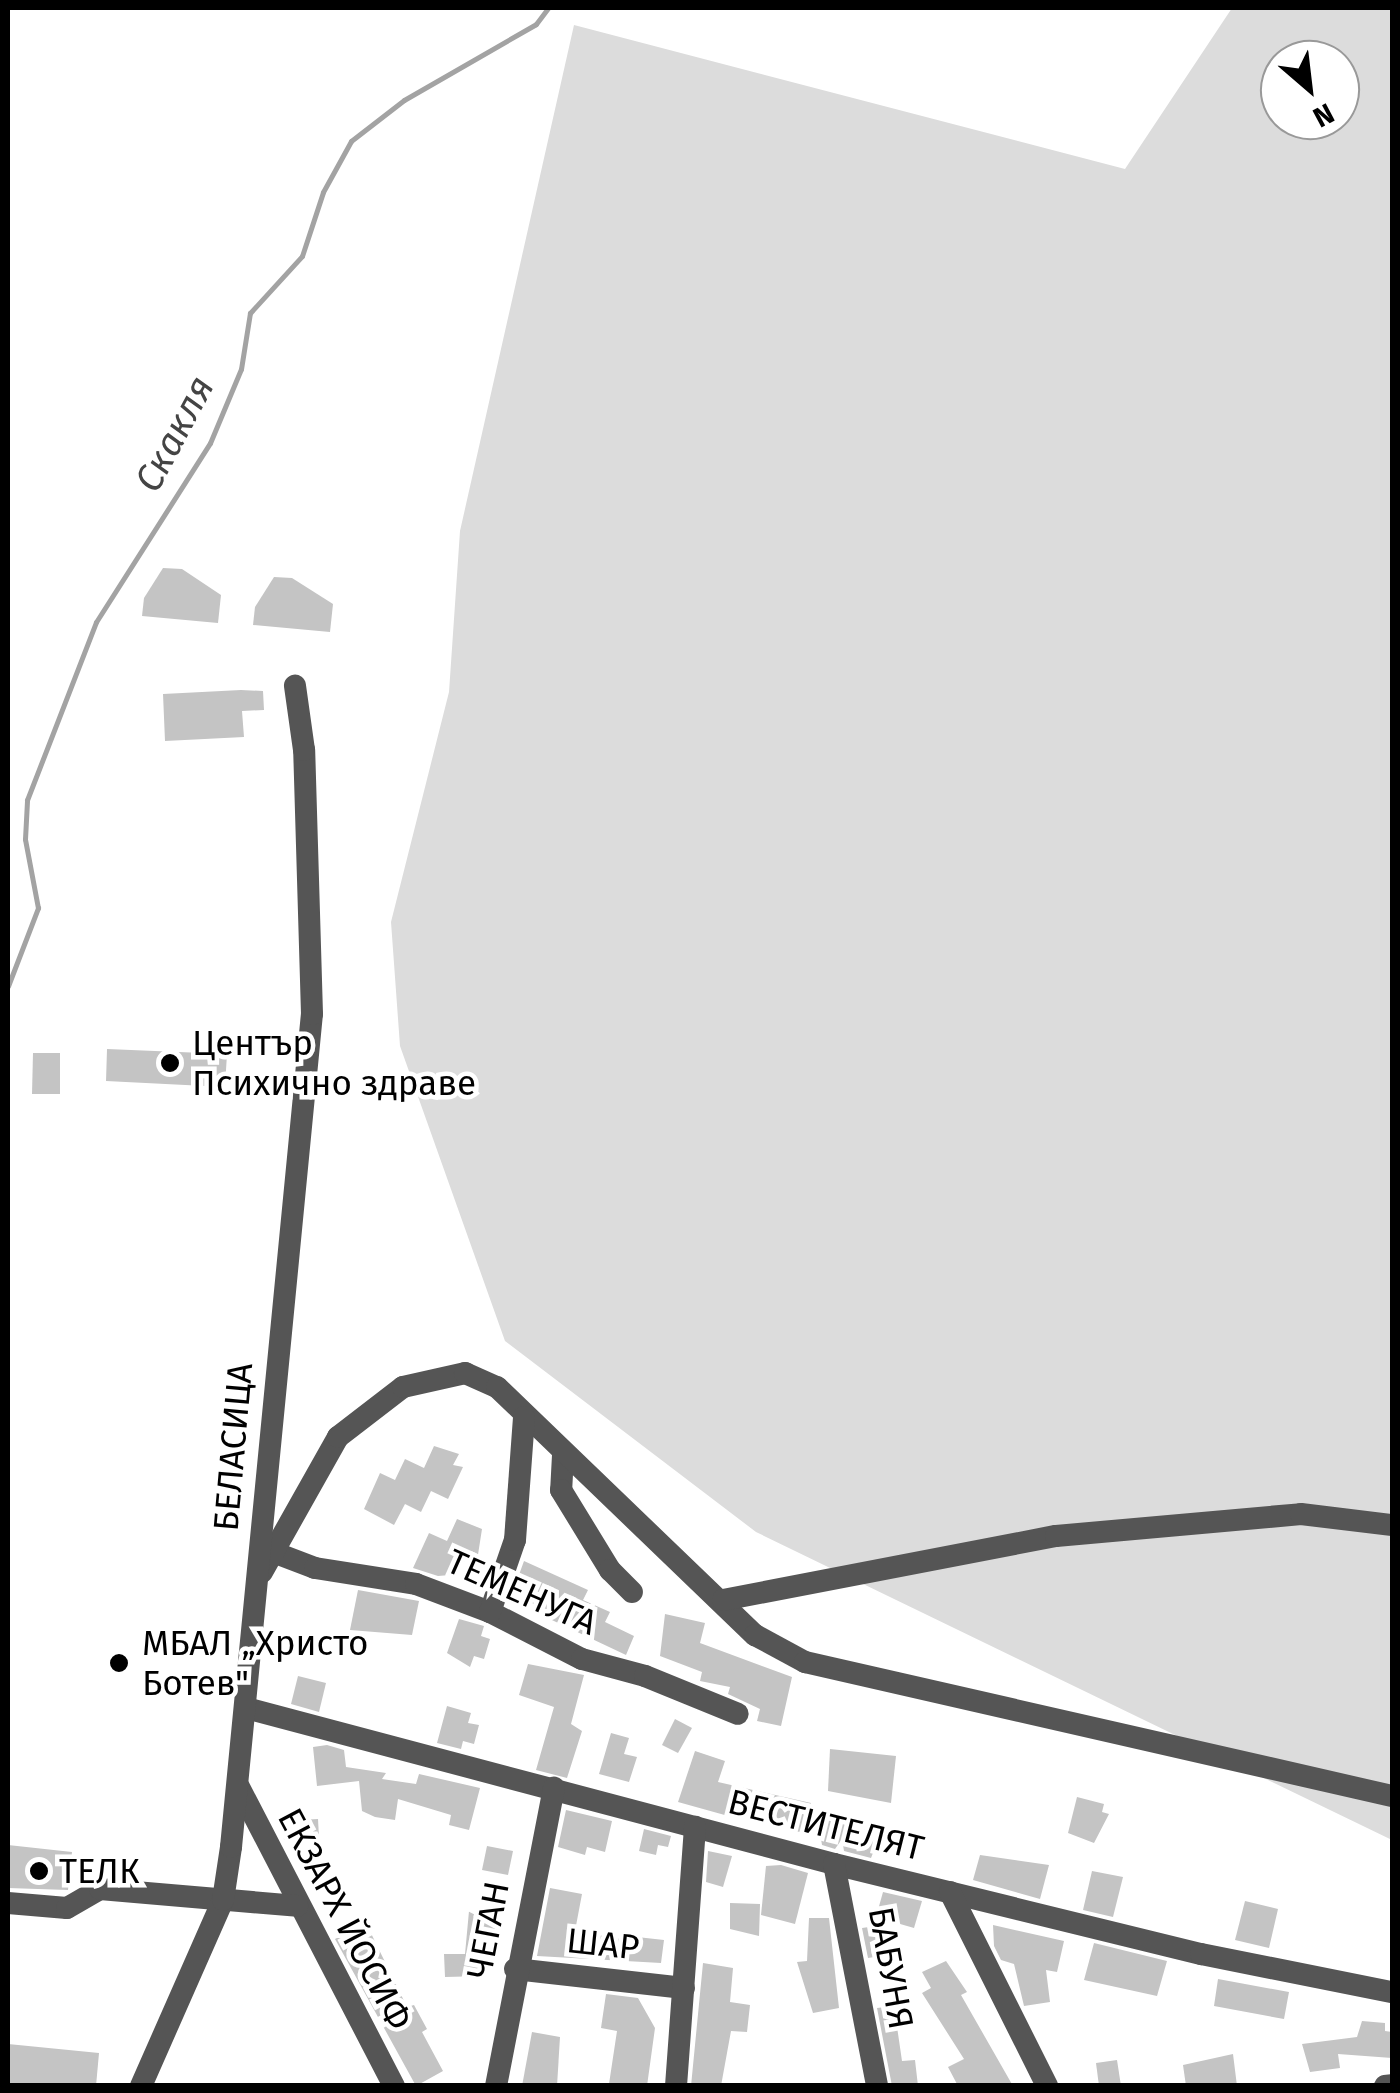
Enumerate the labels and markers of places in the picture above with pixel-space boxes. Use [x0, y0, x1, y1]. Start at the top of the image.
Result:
place label: Център Психично здраве [192, 1022, 476, 1104]
marker: Център Психично здраве [157, 1050, 183, 1076]
place label: МБАЛ „Христо Ботев" [142, 1622, 369, 1704]
marker: МБАЛ „Христо Ботев" [106, 1650, 132, 1676]
place label: ТЕЛК [59, 1850, 139, 1892]
marker: ТЕЛК [28, 1860, 50, 1882]

